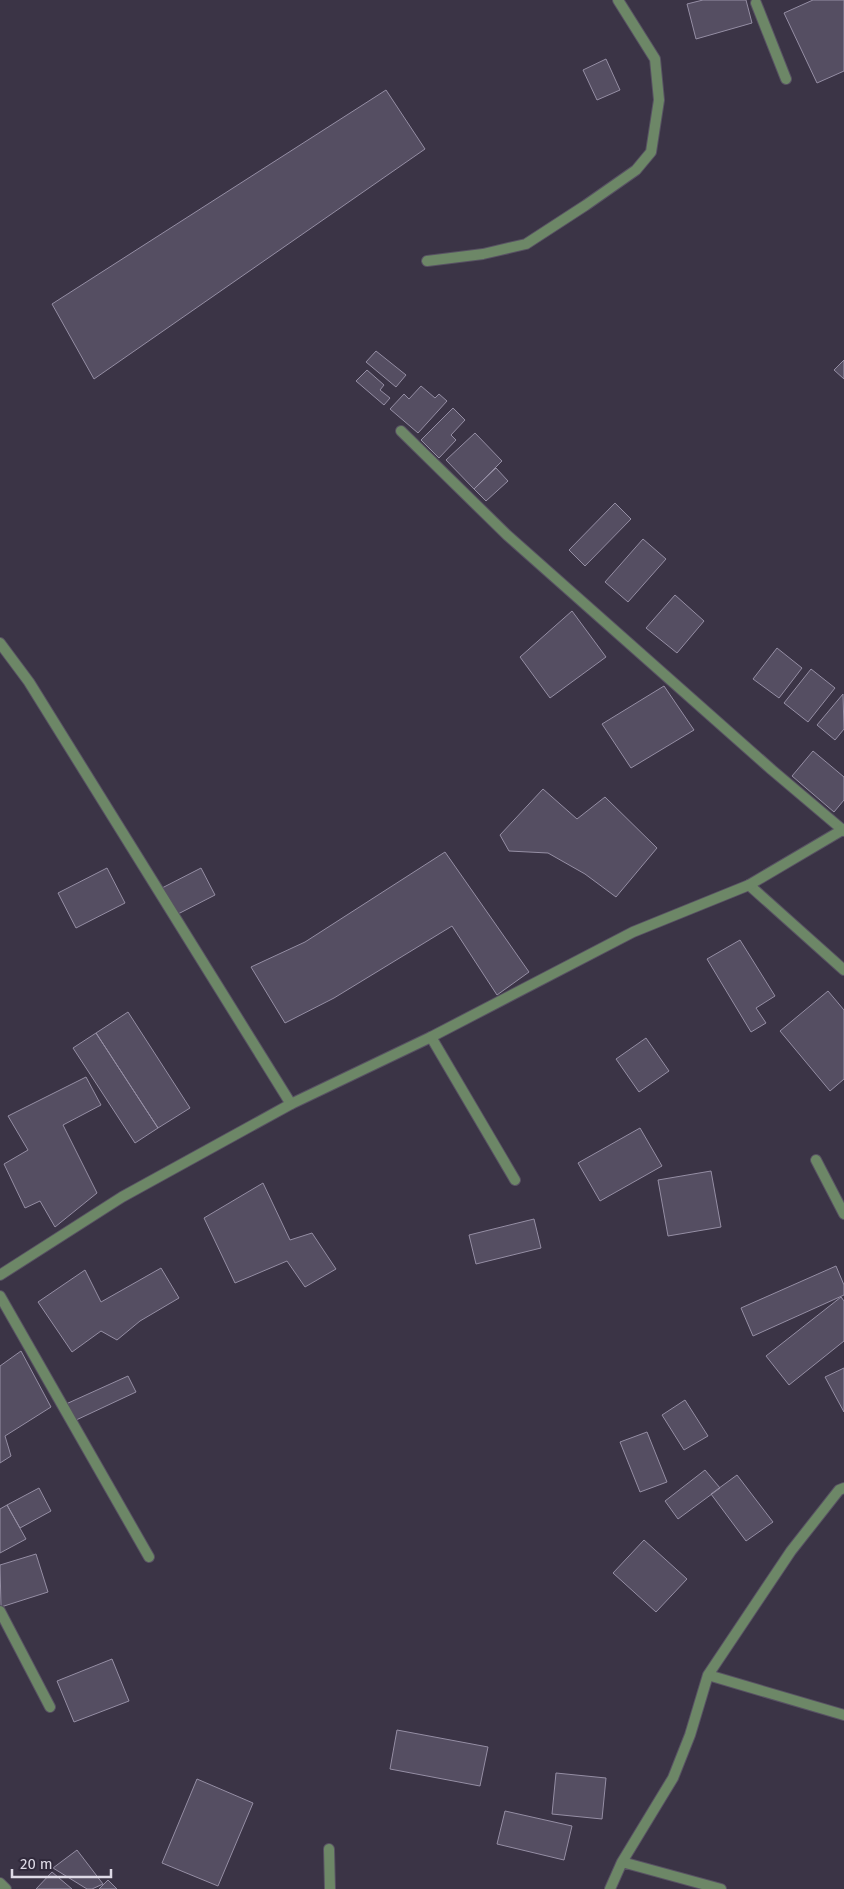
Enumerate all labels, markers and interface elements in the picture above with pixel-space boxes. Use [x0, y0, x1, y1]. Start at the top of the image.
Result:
scale bar [12, 1846, 111, 1878]
text: 20 m [20, 1855, 53, 1873]

